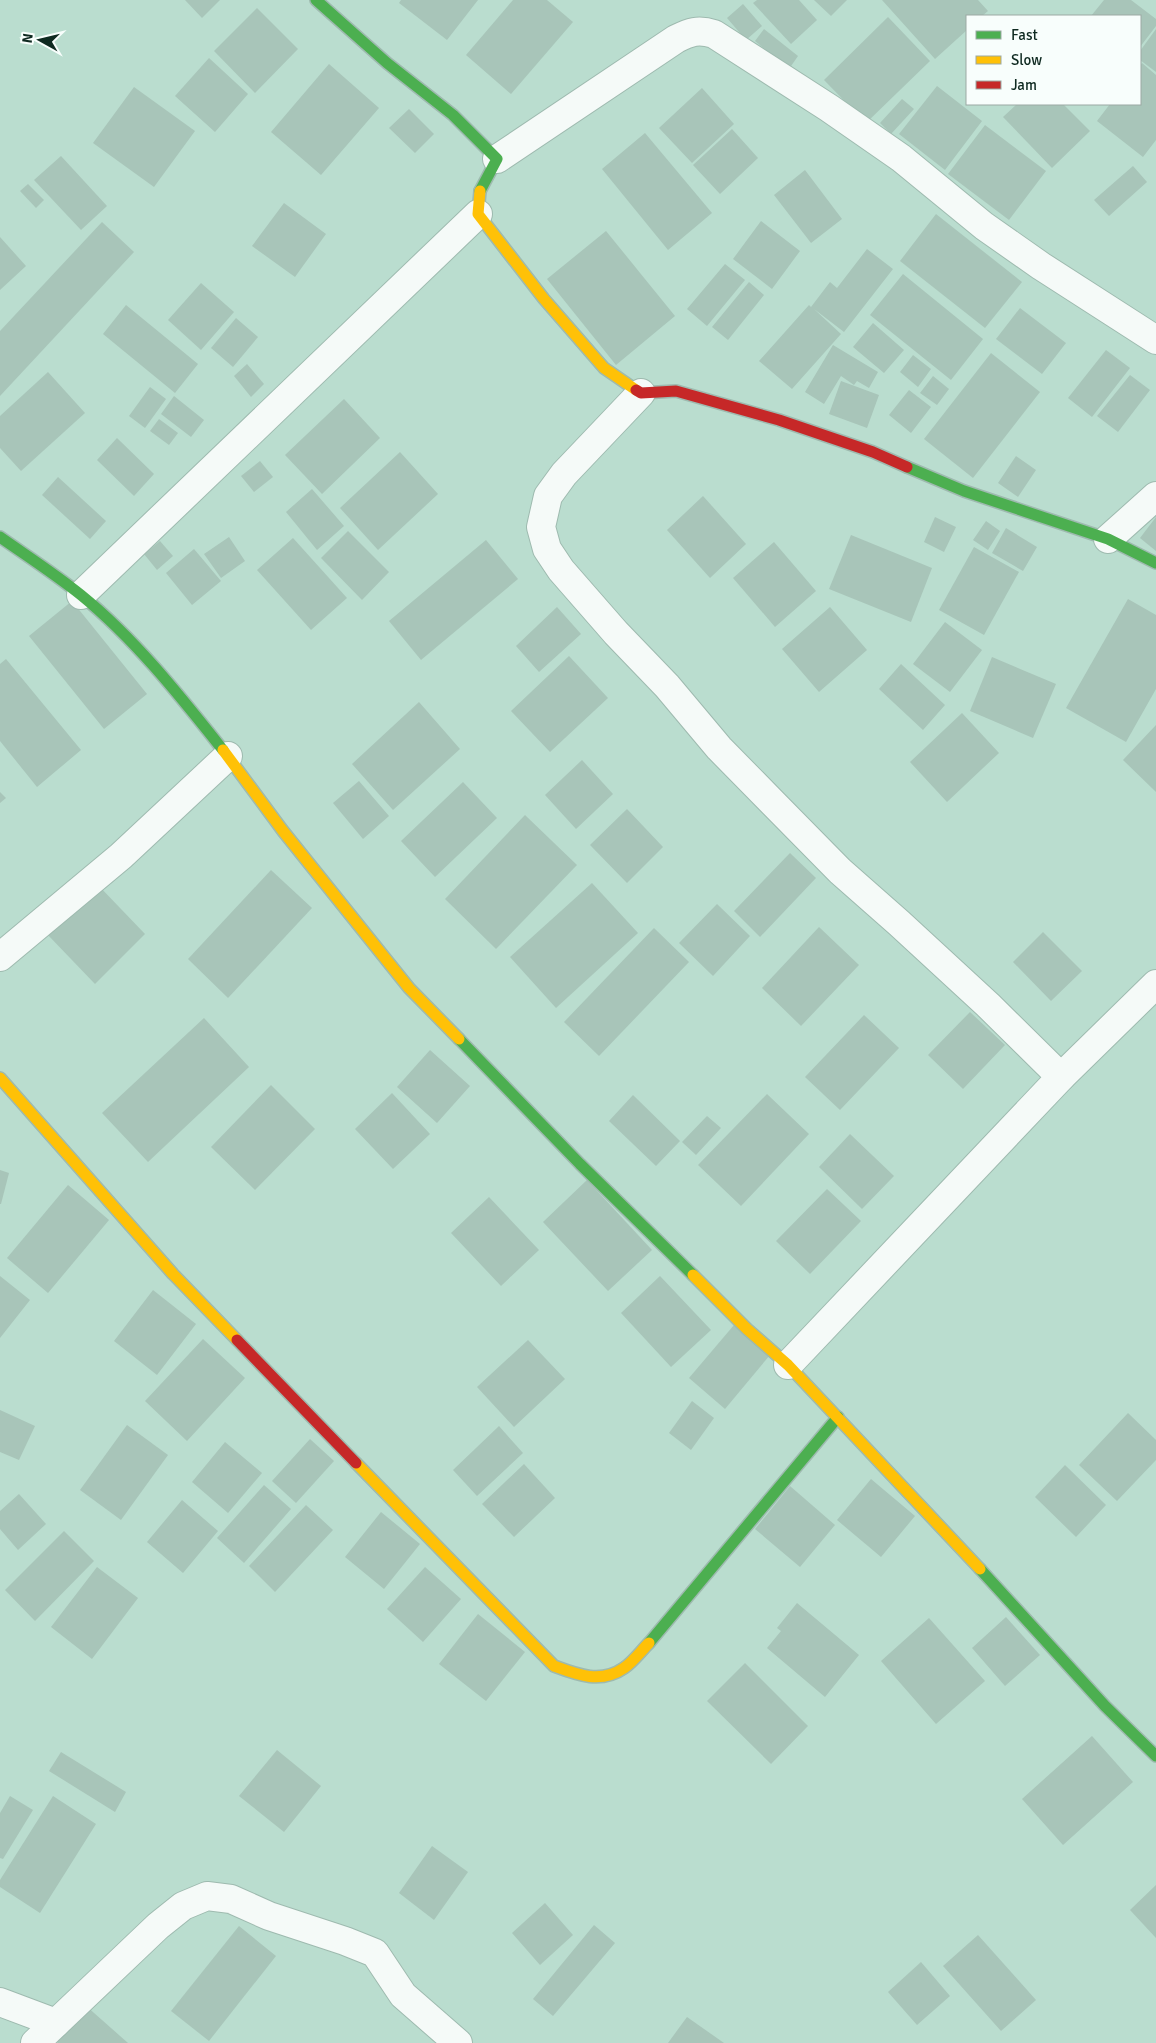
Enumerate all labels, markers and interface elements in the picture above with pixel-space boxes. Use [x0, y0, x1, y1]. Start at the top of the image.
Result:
north arrow [15, 15, 65, 65]
legend [966, 15, 1141, 105]
text: Fast [1011, 26, 1038, 44]
text: N [19, 32, 37, 44]
text: Slow [1011, 51, 1042, 69]
text: Jam [1011, 76, 1037, 94]

